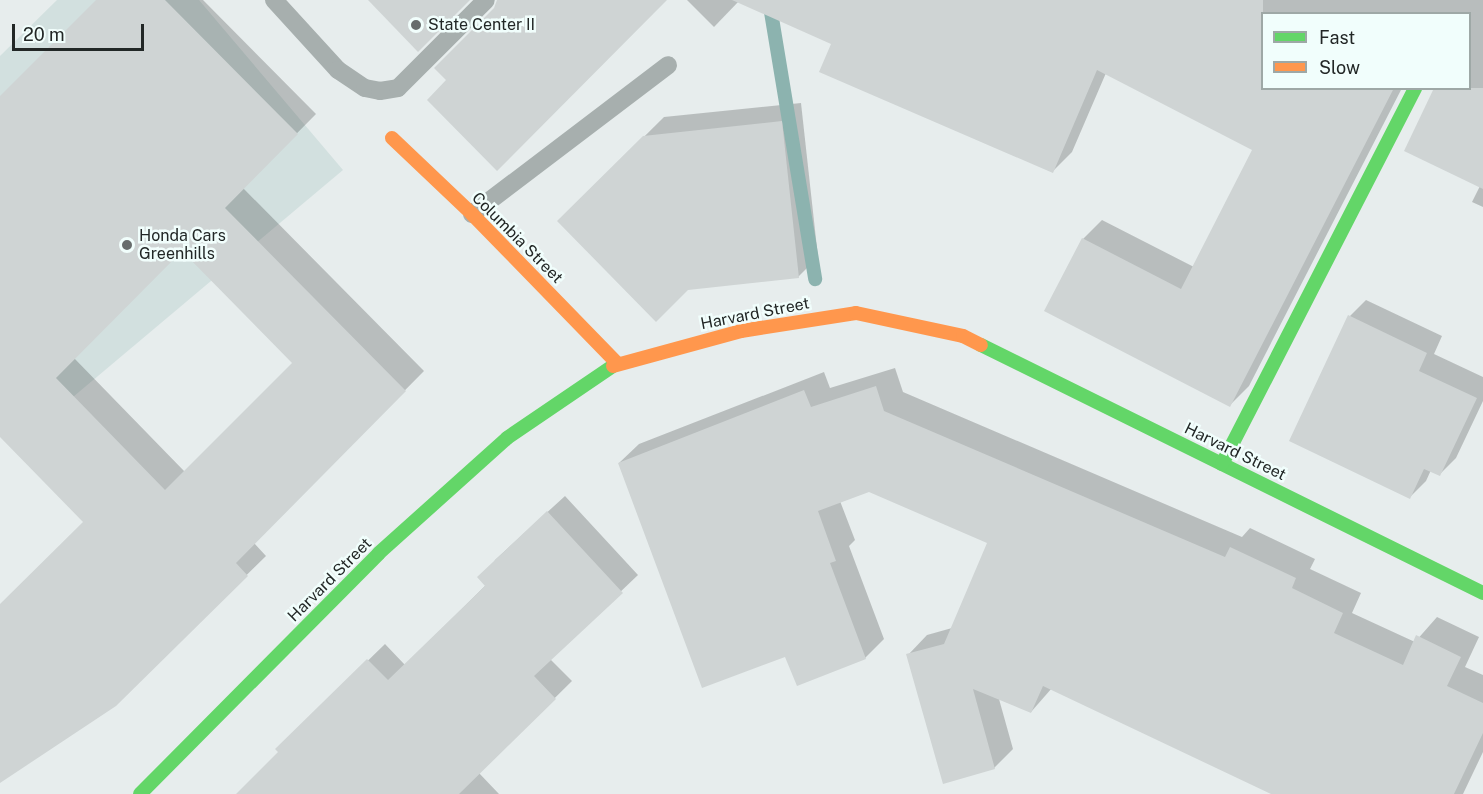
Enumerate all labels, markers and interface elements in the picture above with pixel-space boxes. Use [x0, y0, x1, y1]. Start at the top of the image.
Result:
scale bar [15, 12, 147, 50]
legend [1261, 12, 1471, 90]
place label: State Center II [428, 15, 535, 35]
marker: State Center II [409, 18, 423, 32]
text: 20 m [23, 24, 65, 45]
text: Fast [1319, 27, 1355, 48]
text: Slow [1319, 57, 1360, 78]
street label: Columbia Street [467, 188, 567, 288]
place label: Honda Cars Greenhills [139, 226, 226, 264]
marker: Honda Cars Greenhills [120, 238, 134, 252]
street label: Harvard Street [699, 294, 811, 334]
street label: Harvard Street [1181, 419, 1289, 485]
street label: Harvard Street [284, 534, 376, 626]

